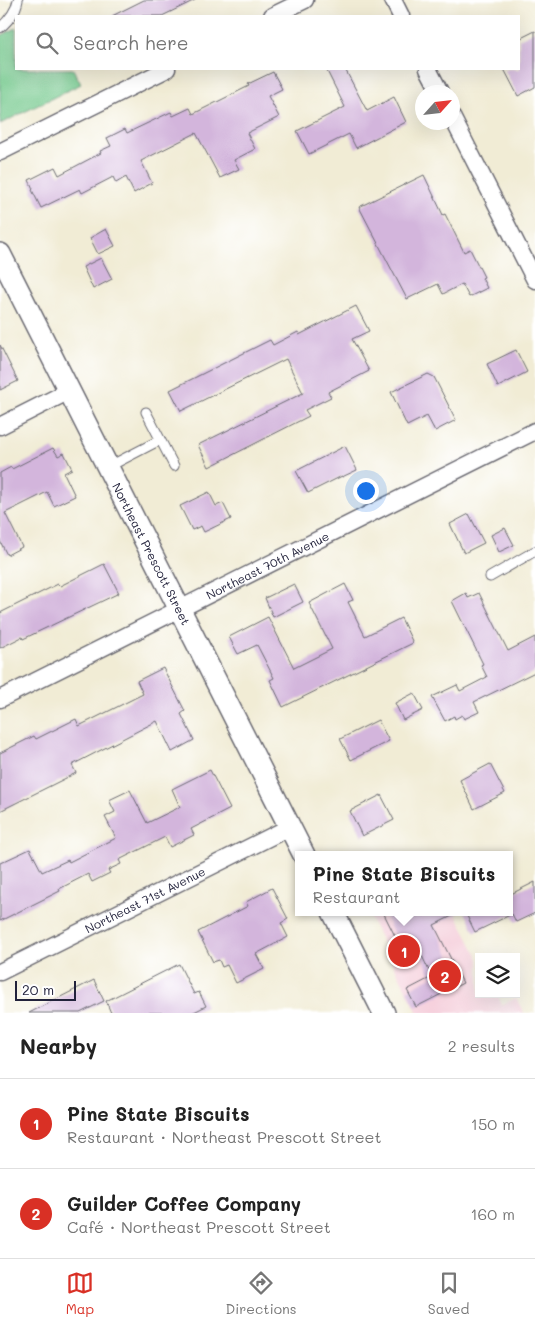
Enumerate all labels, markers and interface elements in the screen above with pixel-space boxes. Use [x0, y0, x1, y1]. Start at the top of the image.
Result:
search box [15, 15, 520, 70]
icon: search [33, 29, 61, 57]
text: Search here [73, 30, 189, 55]
north arrow [415, 85, 460, 130]
your location [353, 478, 379, 504]
street label: Northeast Prescott Street [109, 480, 194, 628]
street label: Northeast 70th Avenue [203, 528, 332, 603]
popup [295, 851, 513, 916]
text: Pine State Biscuits [313, 861, 495, 886]
street label: Northeast 71st Avenue [82, 863, 208, 936]
text: Restaurant [313, 886, 400, 907]
pin: 1 [388, 932, 420, 970]
map controls [475, 953, 520, 998]
button: layers [475, 953, 520, 998]
pin: 2 [429, 957, 461, 995]
scale bar [15, 978, 76, 1001]
text: 20 m [22, 980, 54, 999]
text: Nearby [20, 1032, 97, 1059]
text: 2 results [448, 1035, 515, 1056]
text: Pine State Biscuits [67, 1101, 250, 1126]
text: 1 [32, 1113, 40, 1134]
text: 150 m [471, 1113, 515, 1134]
text: Restaurant · Northeast Prescott Street [67, 1126, 382, 1147]
text: Guilder Coffee Company [67, 1191, 301, 1216]
text: 2 [32, 1203, 40, 1224]
text: 160 m [470, 1203, 515, 1224]
text: Café · Northeast Prescott Street [67, 1216, 331, 1237]
tab: Map [66, 1269, 94, 1318]
tab: Directions [225, 1269, 297, 1318]
tab: Saved [428, 1269, 469, 1318]

